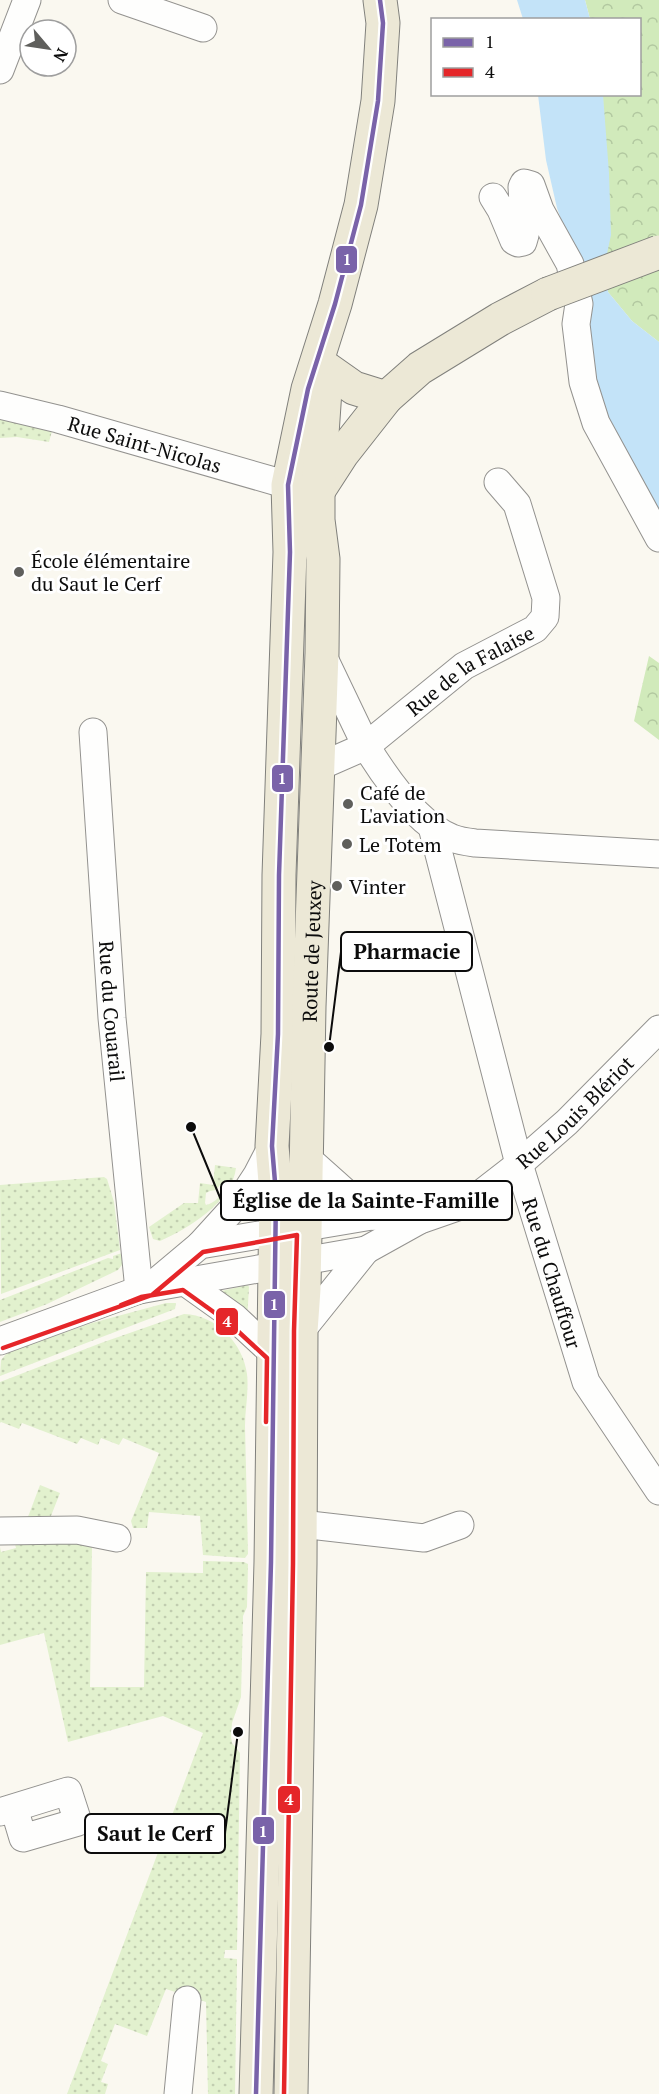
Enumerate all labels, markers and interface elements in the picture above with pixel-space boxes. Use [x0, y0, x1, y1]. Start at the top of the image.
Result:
north arrow [18, 18, 78, 78]
legend [431, 18, 641, 96]
text: 1 [485, 29, 495, 53]
text: N [49, 45, 74, 66]
text: 4 [485, 59, 495, 83]
line badge: 1 [335, 245, 358, 274]
text: 1 [342, 248, 352, 270]
street label: Rue Saint-Nicolas [65, 409, 225, 479]
place label: École élémentaire du Saut le Cerf [31, 547, 190, 597]
marker: École élémentaire du Saut le Cerf [12, 565, 26, 579]
street label: Rue de la Falaise [400, 618, 538, 721]
line badge: 1 [271, 764, 294, 793]
text: 1 [277, 767, 287, 789]
place label: Café de L'aviation [360, 779, 445, 829]
marker: Café de L'aviation [341, 797, 355, 811]
place label: Le Totem [359, 831, 442, 858]
marker: Le Totem [340, 837, 354, 851]
place label: Vinter [349, 873, 406, 900]
street label: Route de Jeuxey [295, 879, 327, 1022]
marker: Vinter [330, 879, 344, 893]
callout: Pharmacie [341, 932, 472, 971]
text: Pharmacie [353, 937, 461, 965]
street label: Rue du Couarail [93, 940, 132, 1083]
street label: Rue Louis Blériot [510, 1049, 640, 1174]
callout: Église de la Sainte-Famille [221, 1181, 512, 1220]
text: Église de la Sainte-Famille [233, 1186, 499, 1214]
street label: Rue du Chauffour [517, 1194, 588, 1352]
line badge: 1 [263, 1290, 286, 1319]
text: 1 [269, 1293, 279, 1315]
line badge: 4 [215, 1307, 239, 1336]
text: 4 [222, 1310, 232, 1332]
line badge: 4 [277, 1785, 301, 1814]
text: 4 [284, 1788, 294, 1810]
callout: Saut le Cerf [85, 1814, 225, 1853]
line badge: 1 [252, 1816, 275, 1845]
text: Saut le Cerf [97, 1819, 215, 1847]
text: 1 [258, 1820, 268, 1842]

